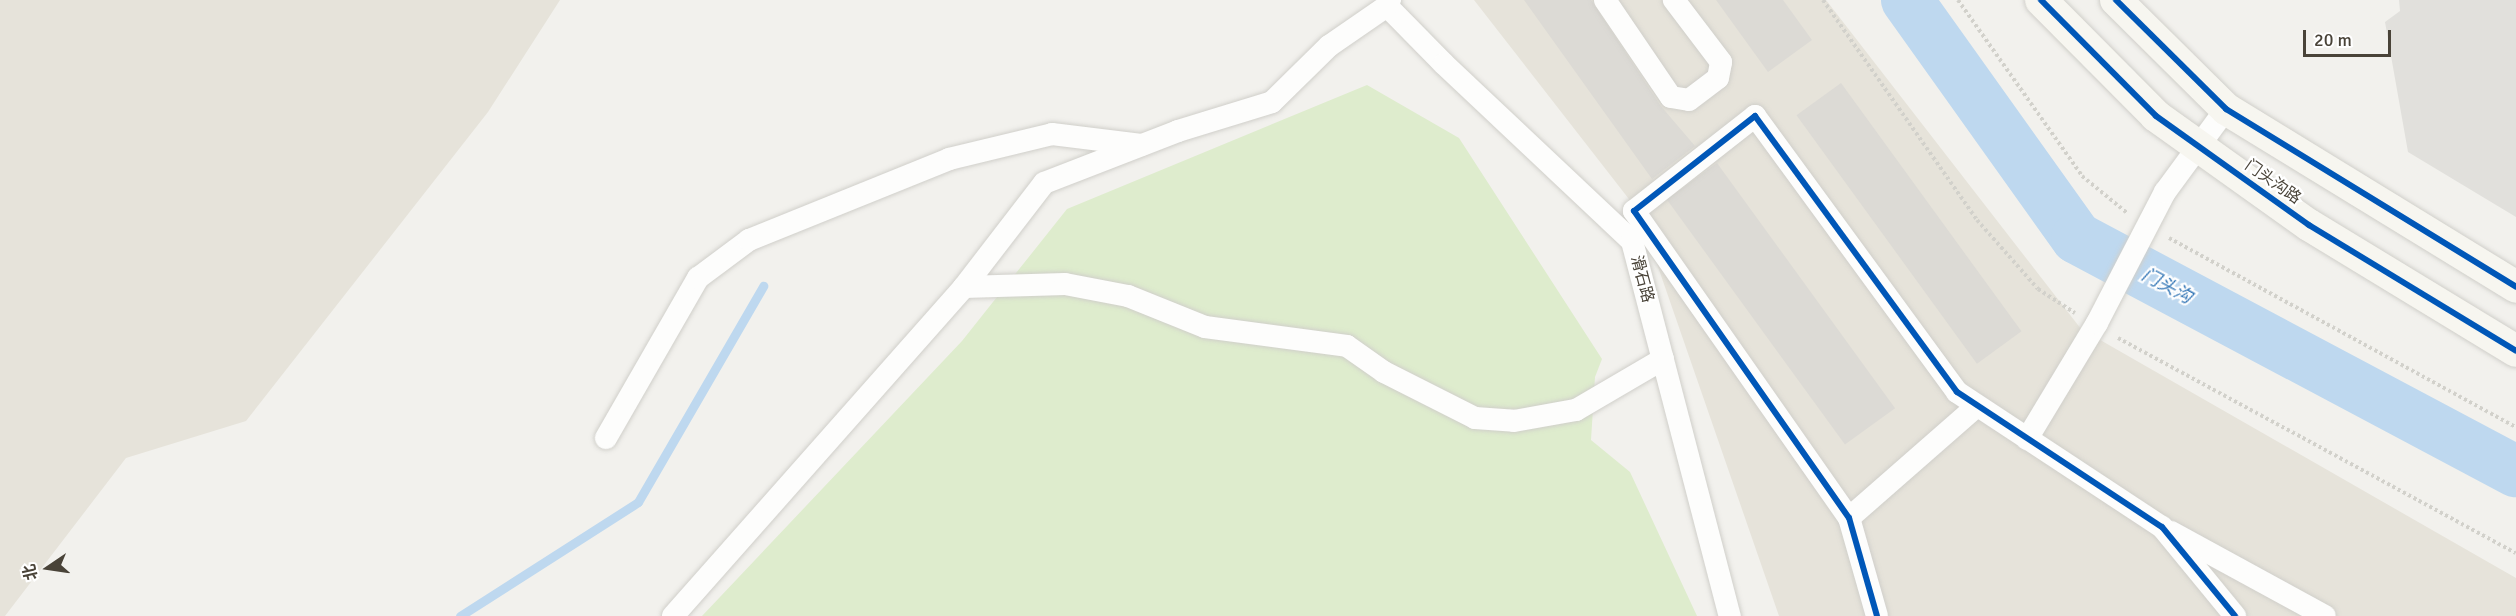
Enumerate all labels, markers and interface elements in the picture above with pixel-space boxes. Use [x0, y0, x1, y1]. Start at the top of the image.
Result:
scale bar [2306, 18, 2394, 56]
text: 20 m [2314, 29, 2352, 51]
street label: 门头沟路 [2241, 156, 2305, 208]
street label: 滑石路 [1627, 253, 1657, 305]
water label: 门头沟 [2138, 264, 2196, 308]
north arrow [18, 538, 78, 598]
text: 北 [19, 562, 42, 582]

